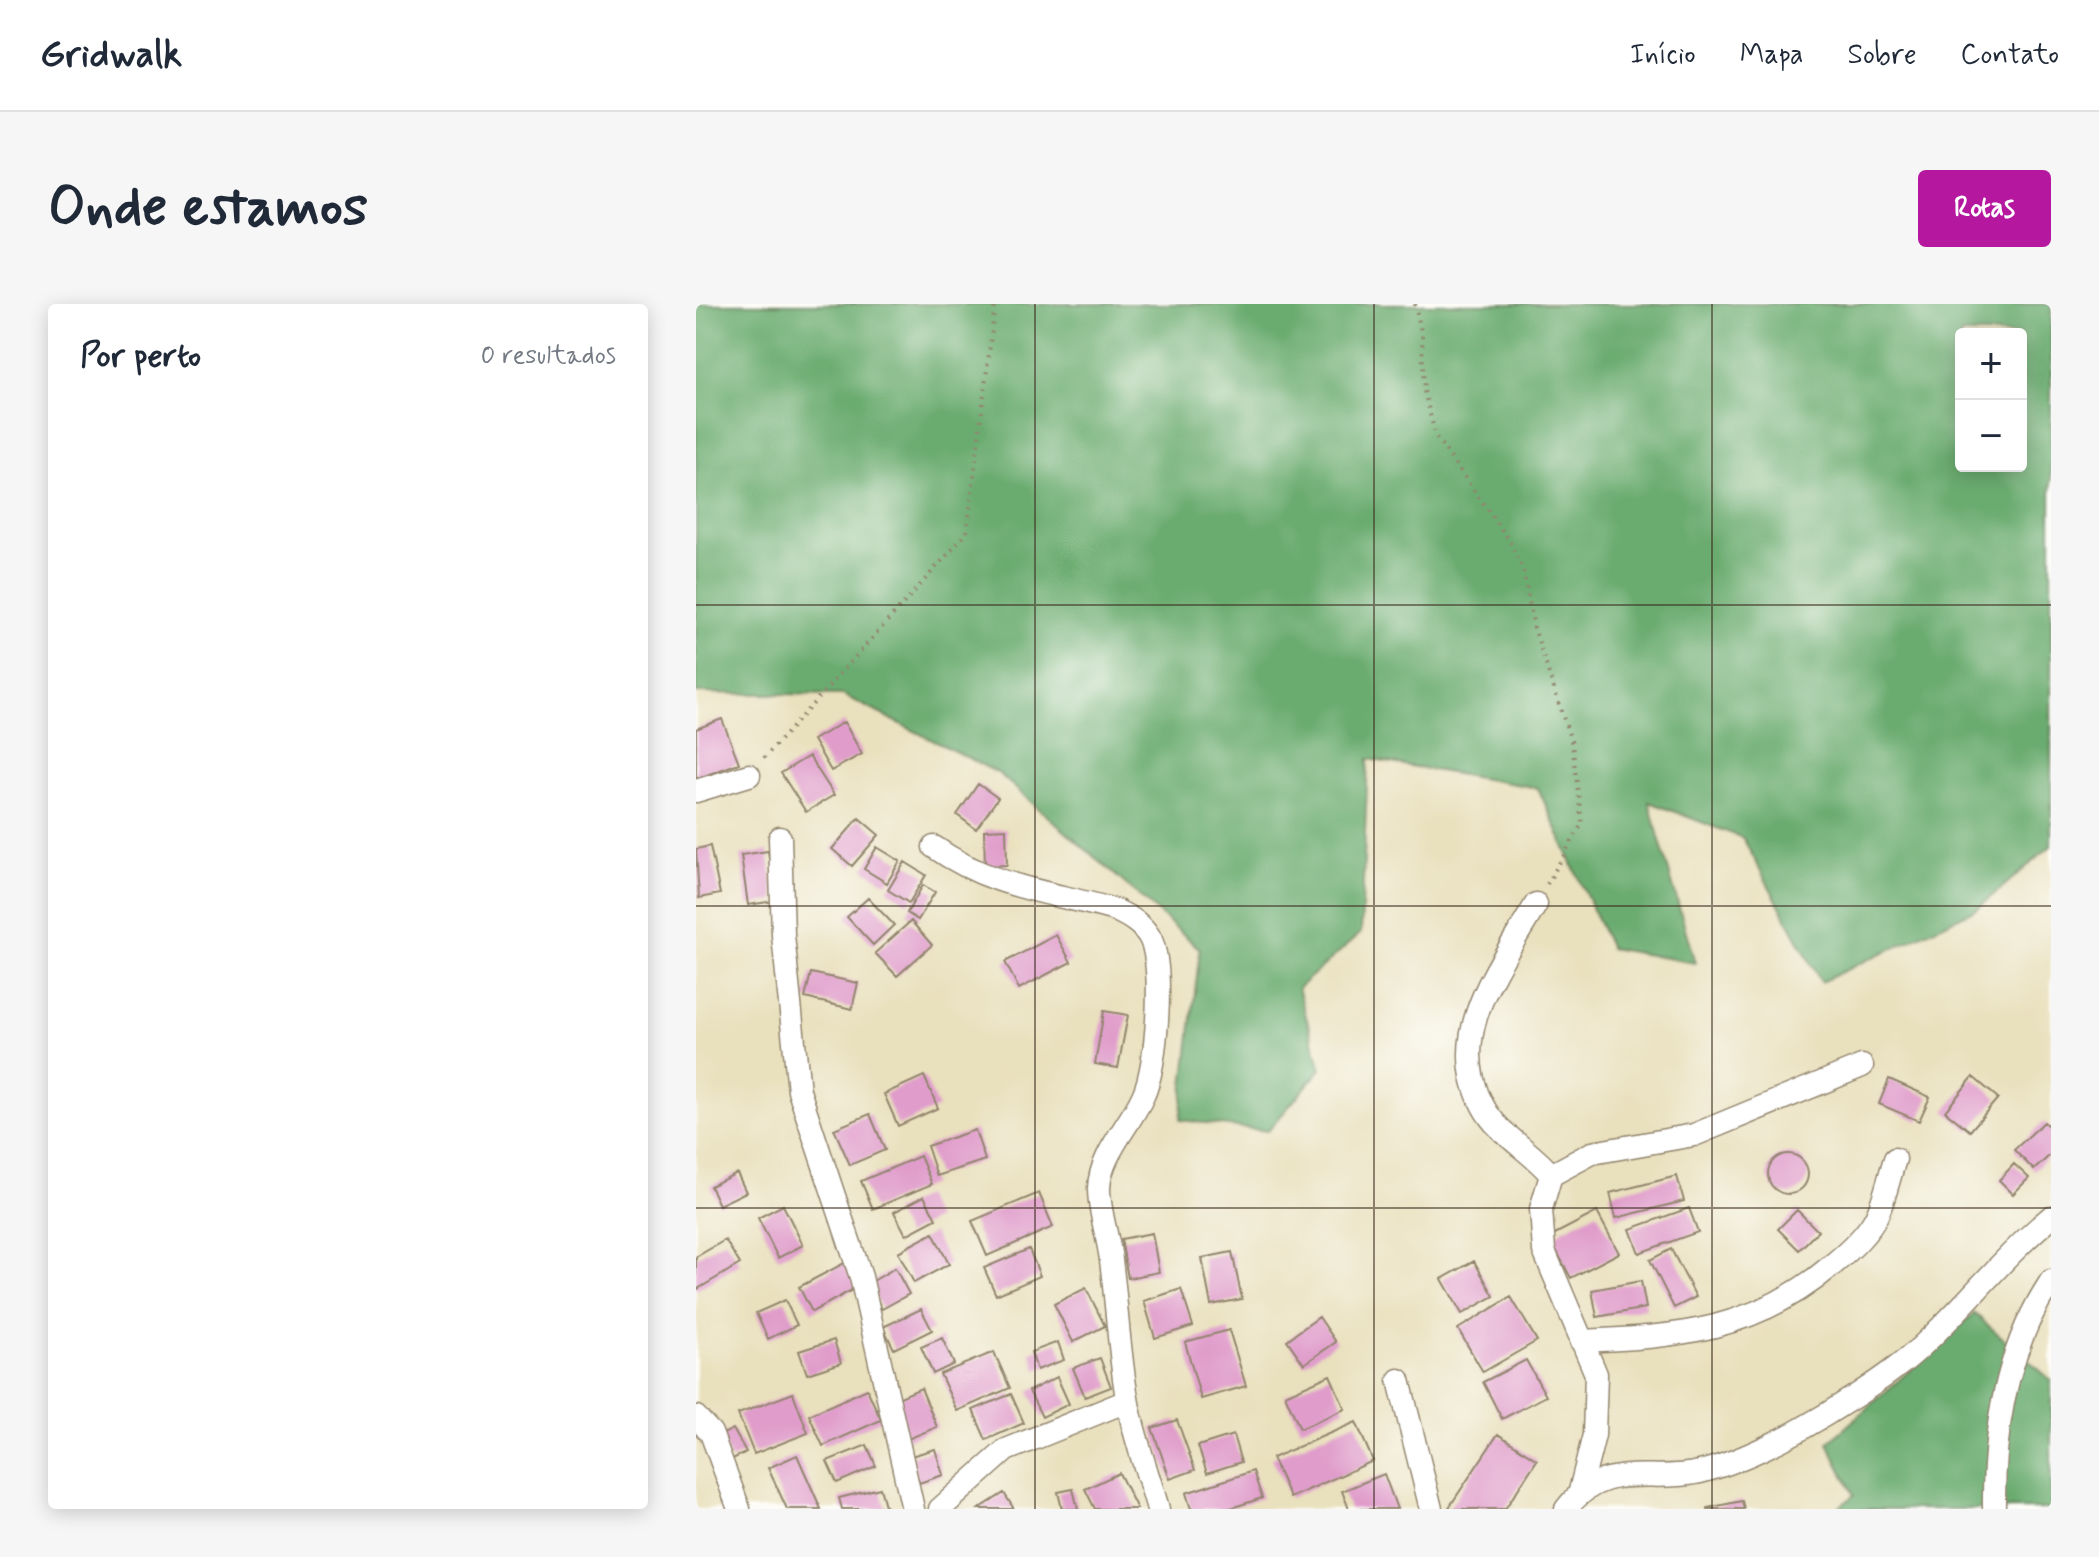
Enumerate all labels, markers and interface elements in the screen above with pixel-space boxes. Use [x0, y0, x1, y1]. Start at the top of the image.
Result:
text: Gridwalk [40, 31, 182, 80]
text: Início [1630, 37, 1696, 74]
text: Mapa [1740, 37, 1803, 74]
text: Sobre [1847, 37, 1917, 74]
text: Contato [1961, 37, 2059, 74]
button: Rotas [1918, 170, 2051, 247]
text: Onde estamos [48, 172, 368, 245]
map controls [1955, 328, 2027, 472]
button: + [1955, 328, 2027, 400]
text: Por perto [80, 334, 201, 379]
text: 0 resultados [481, 339, 616, 373]
button: − [1955, 400, 2027, 472]

